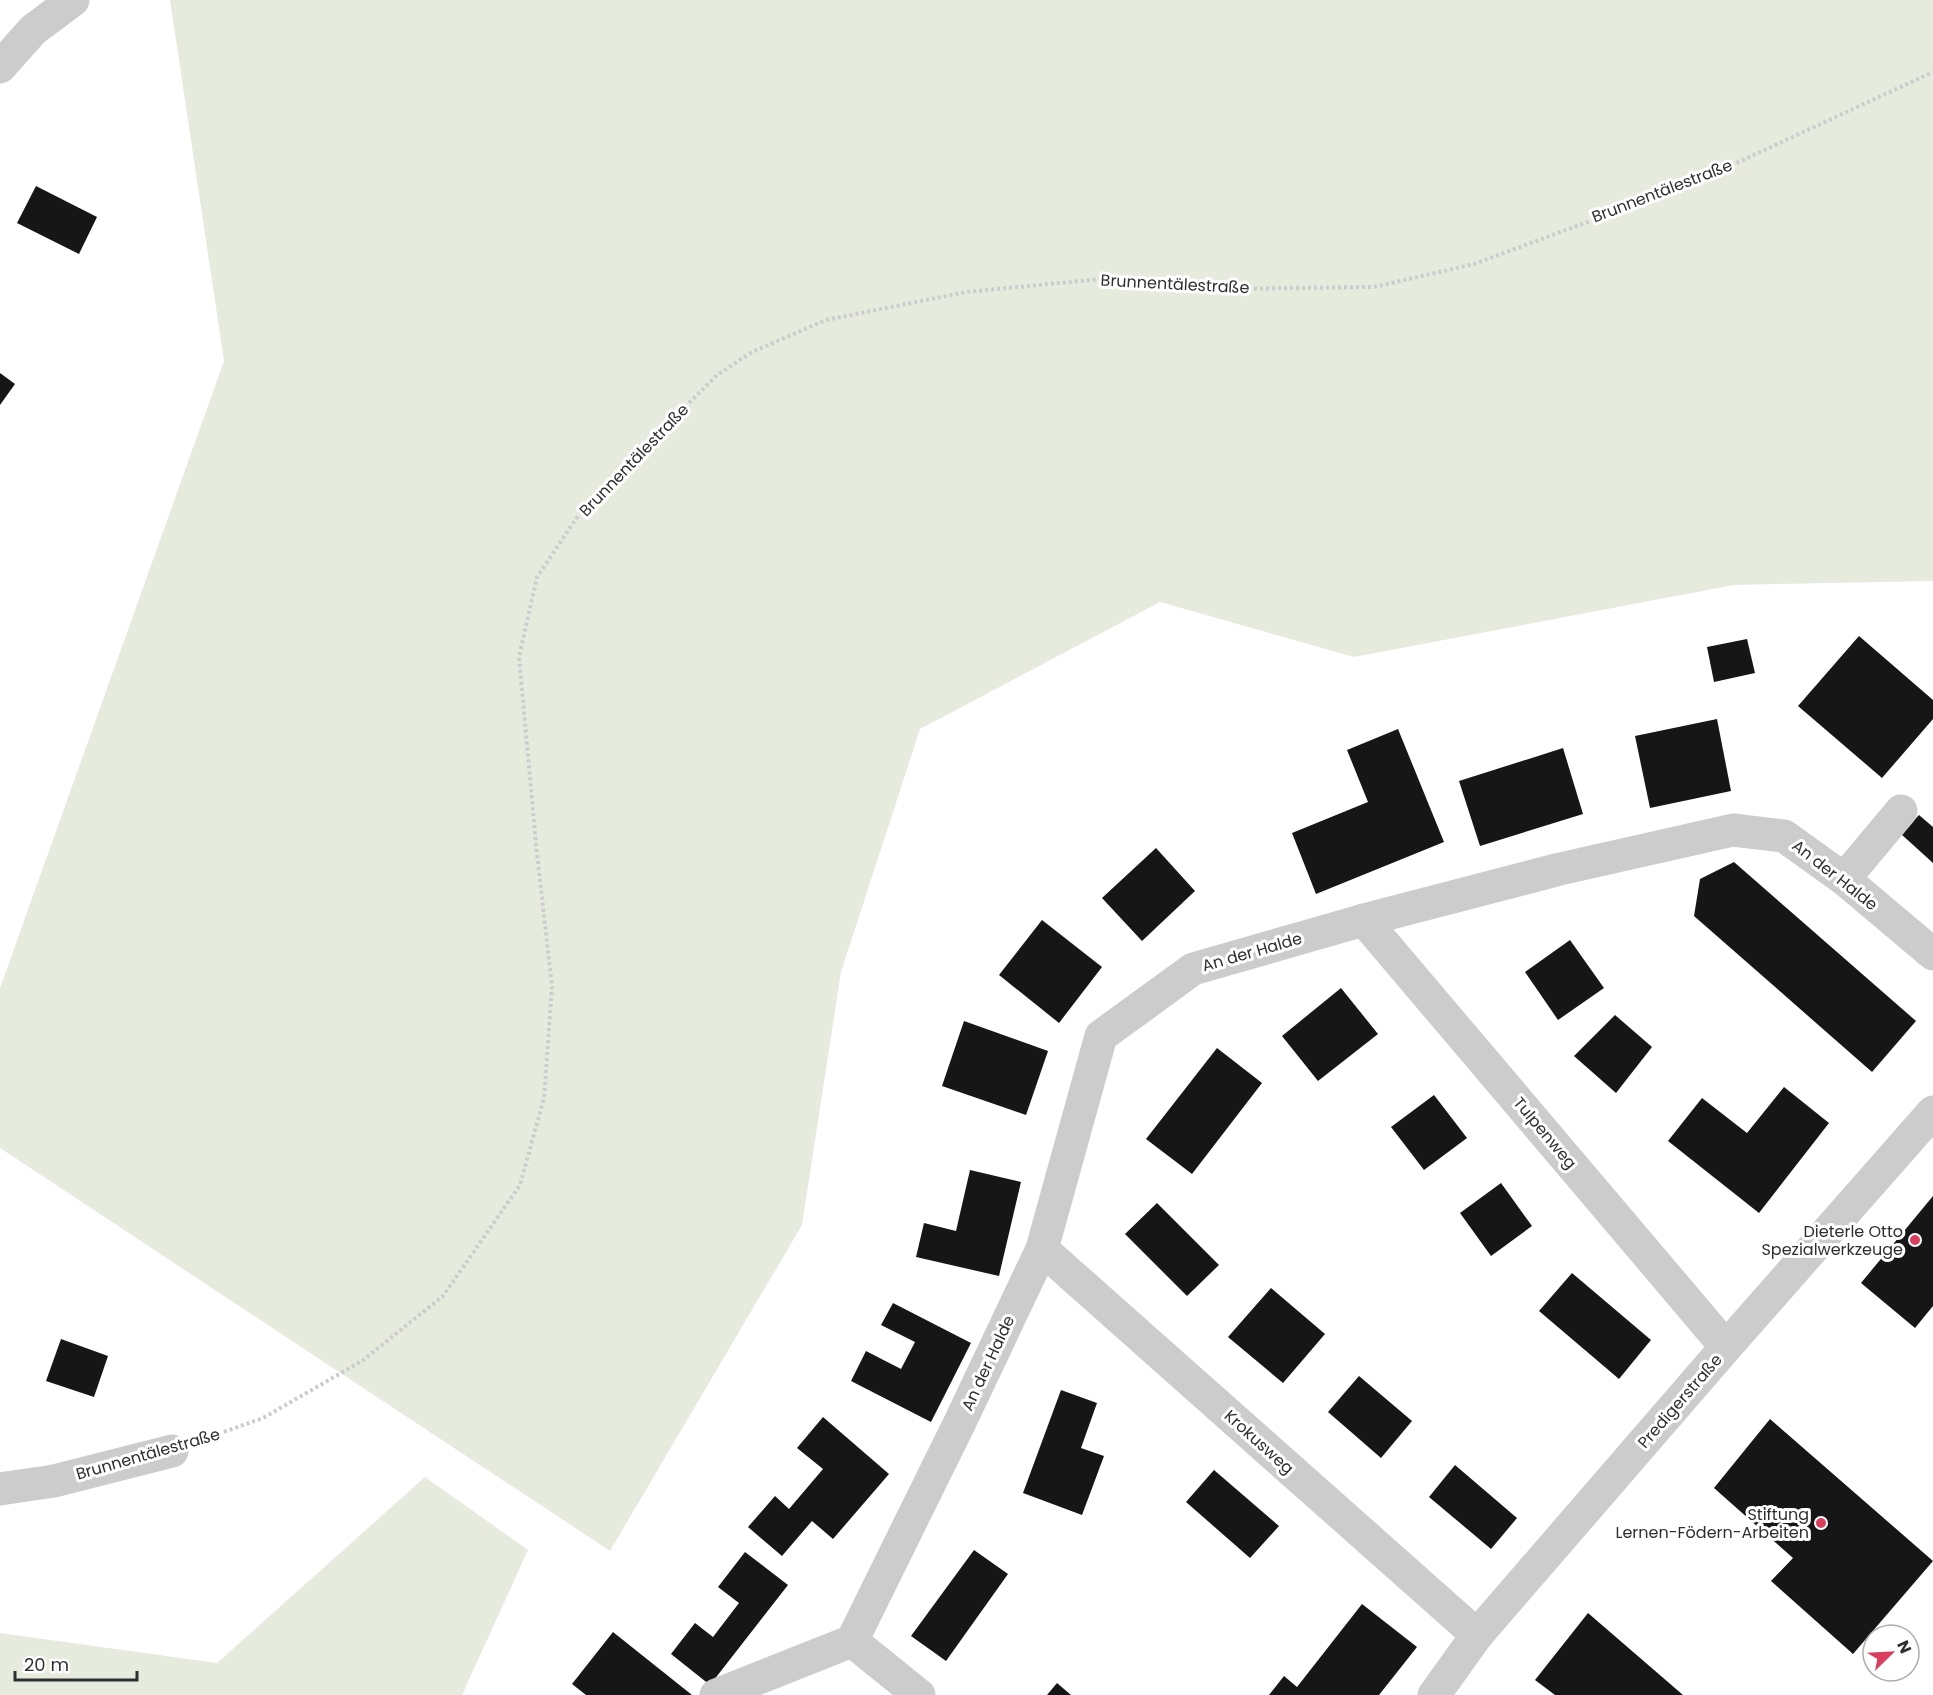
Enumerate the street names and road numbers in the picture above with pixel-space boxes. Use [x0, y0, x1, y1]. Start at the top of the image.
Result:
street label: Brunnentälestraße [1588, 154, 1736, 228]
street label: Brunnentälestraße [1100, 269, 1250, 299]
street label: Brunnentälestraße [574, 398, 694, 522]
street label: An der Halde [1787, 834, 1883, 916]
street label: An der Halde [1199, 927, 1305, 977]
street label: Tulpenweg [1508, 1092, 1582, 1174]
street label: An der Halde [956, 1311, 1020, 1414]
street label: Predigerstraße [1632, 1349, 1728, 1453]
street label: Krokusweg [1219, 1405, 1299, 1479]
street label: Brunnentälestraße [73, 1422, 223, 1486]

